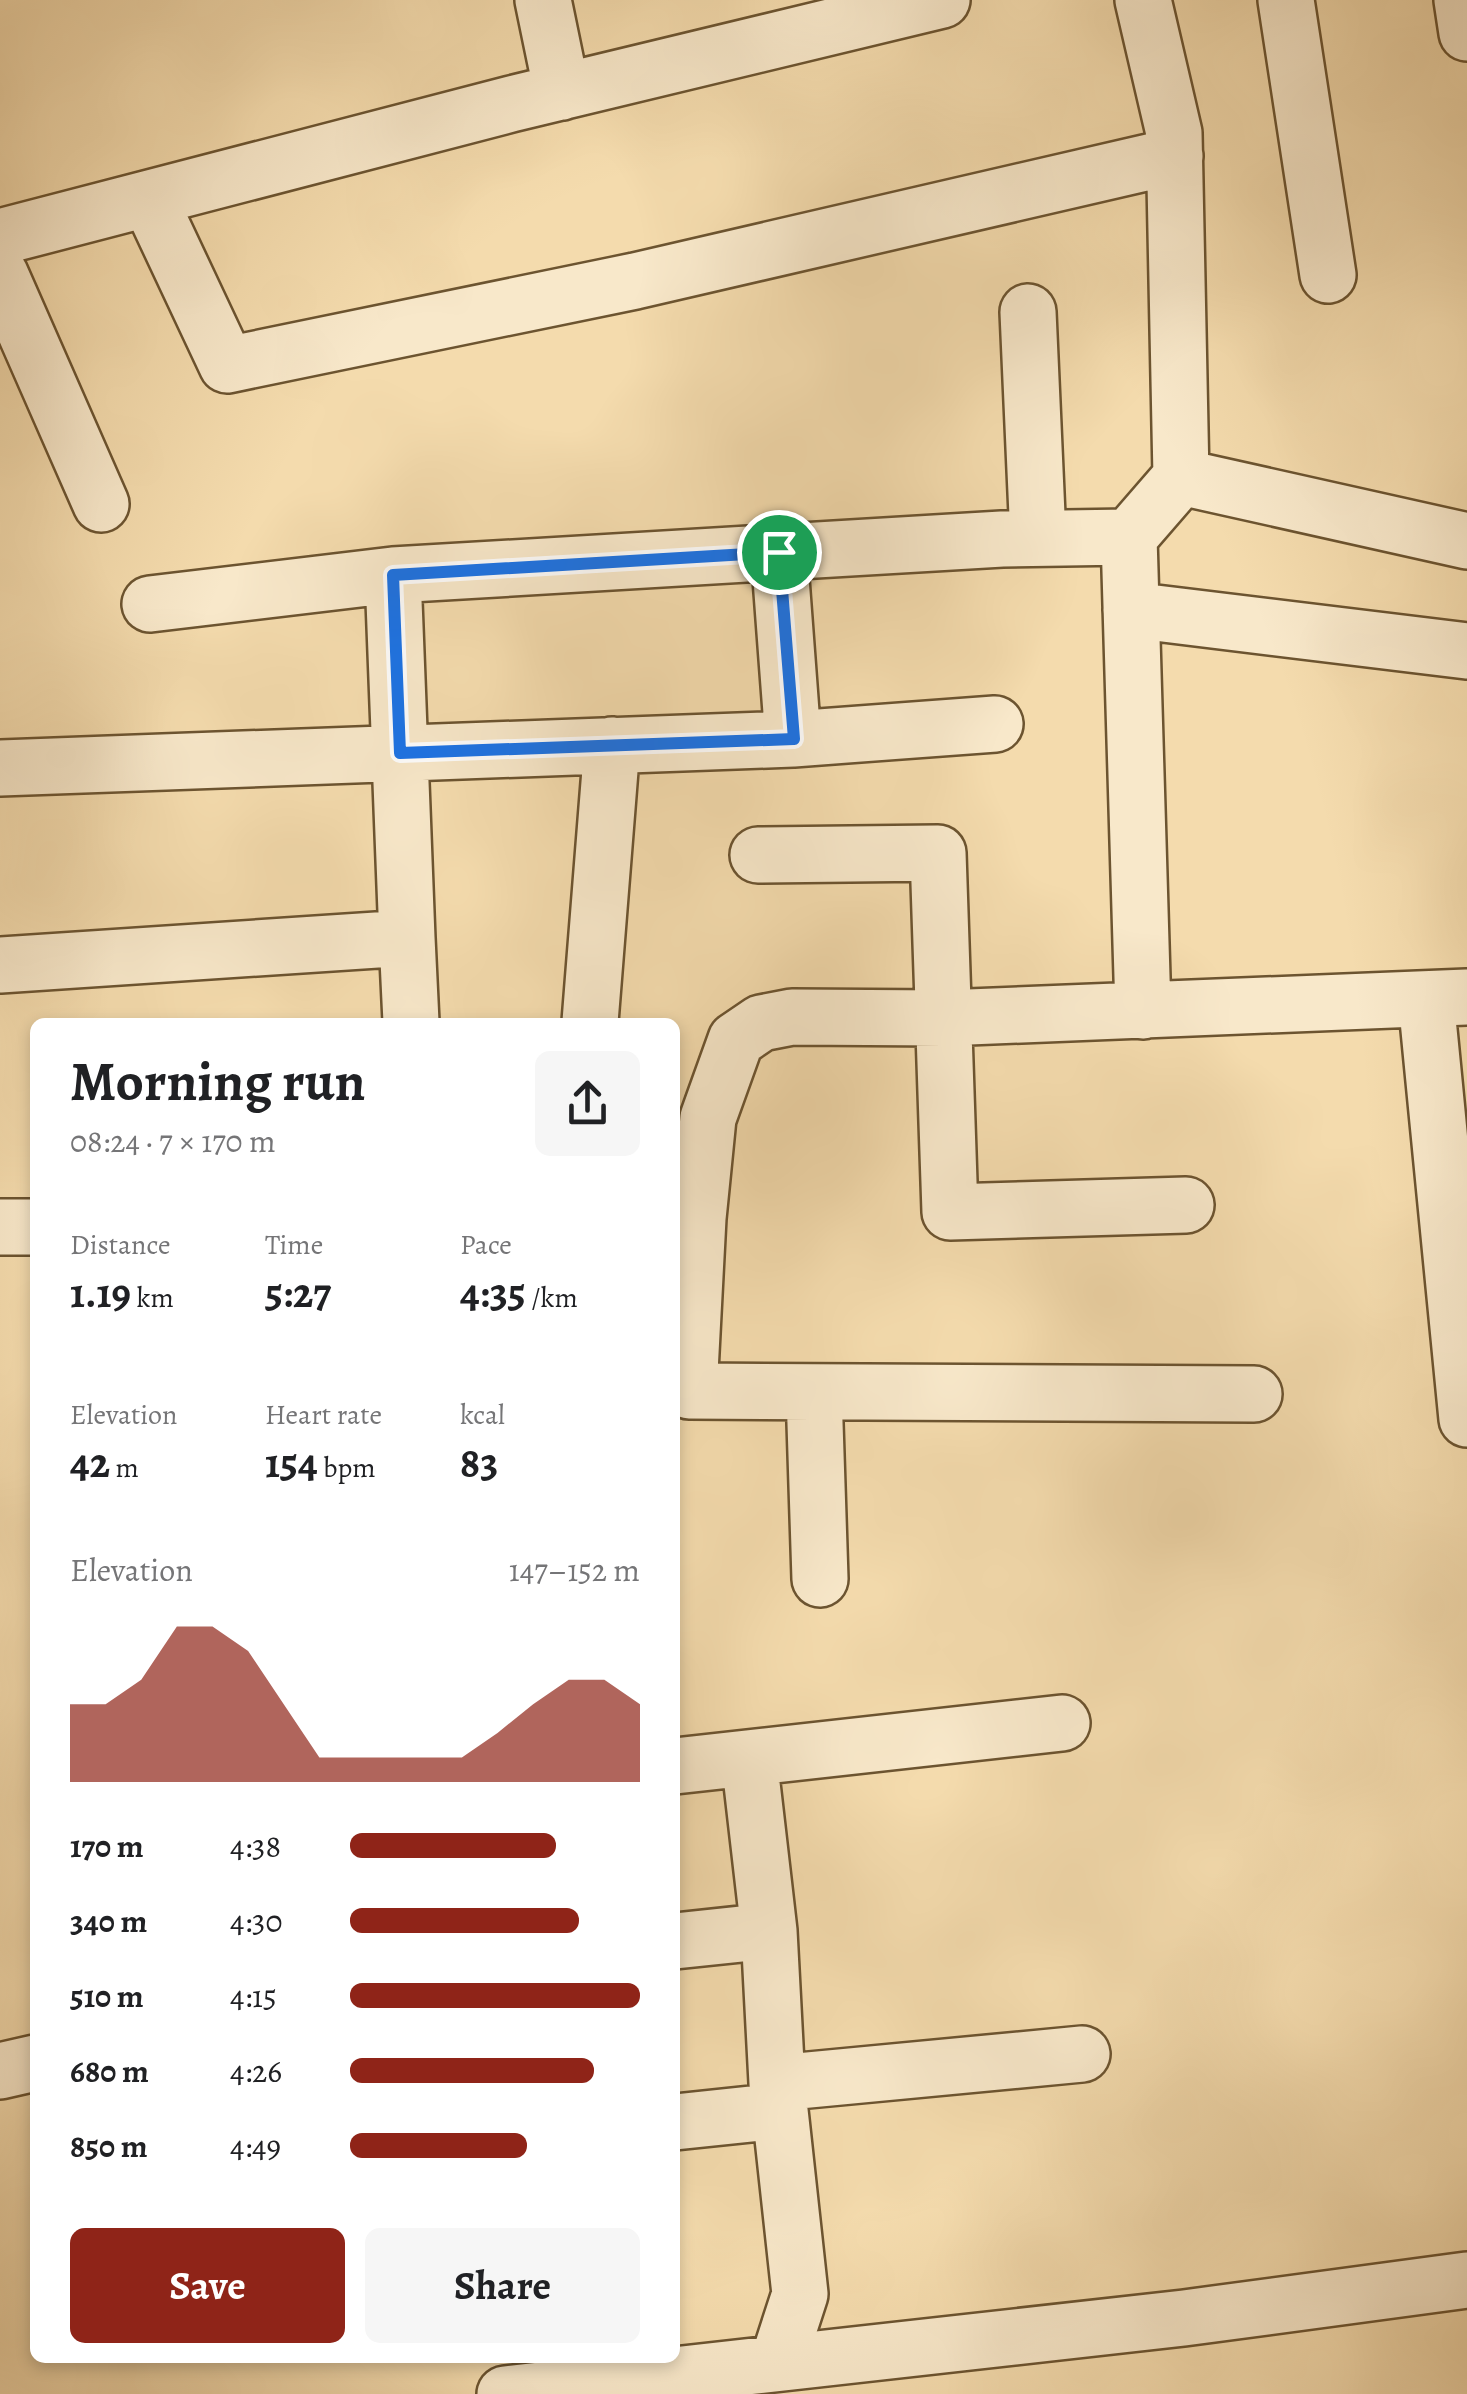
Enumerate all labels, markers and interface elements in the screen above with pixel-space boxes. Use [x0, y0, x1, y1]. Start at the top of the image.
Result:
pin [737, 510, 822, 595]
icon: arrive [752, 525, 807, 580]
text: Morning run [70, 1044, 365, 1119]
button: share [535, 1051, 640, 1156]
text: 08:24 · 7 × 170 m [70, 1119, 276, 1163]
text: Distance [70, 1226, 170, 1264]
text: Time [265, 1226, 323, 1264]
text: Pace [460, 1226, 512, 1264]
text: 1.19 [70, 1264, 131, 1321]
text: 5:27 [265, 1264, 331, 1321]
text: 4:35 [460, 1264, 526, 1321]
text: km [131, 1279, 174, 1317]
text: /km [526, 1279, 578, 1317]
text: Elevation [70, 1396, 177, 1434]
text: Heart rate [265, 1396, 382, 1434]
text: kcal [460, 1396, 505, 1434]
text: 42 [70, 1434, 110, 1491]
text: 154 [265, 1434, 318, 1491]
text: 83 [460, 1434, 498, 1491]
text: m [110, 1449, 139, 1487]
text: bpm [318, 1449, 376, 1487]
text: Elevation [70, 1548, 193, 1592]
text: 147–152 m [509, 1548, 640, 1592]
text: 170 m [70, 1824, 144, 1868]
text: 4:38 [230, 1824, 281, 1868]
text: 340 m [70, 1899, 147, 1943]
text: 4:30 [230, 1899, 282, 1943]
text: 510 m [70, 1974, 144, 2018]
text: 4:15 [230, 1974, 277, 2018]
text: 680 m [70, 2049, 149, 2093]
text: 4:26 [230, 2049, 282, 2093]
text: 850 m [70, 2124, 148, 2168]
text: 4:49 [230, 2124, 281, 2168]
button: Save [70, 2228, 345, 2343]
button: Share [365, 2228, 640, 2343]

